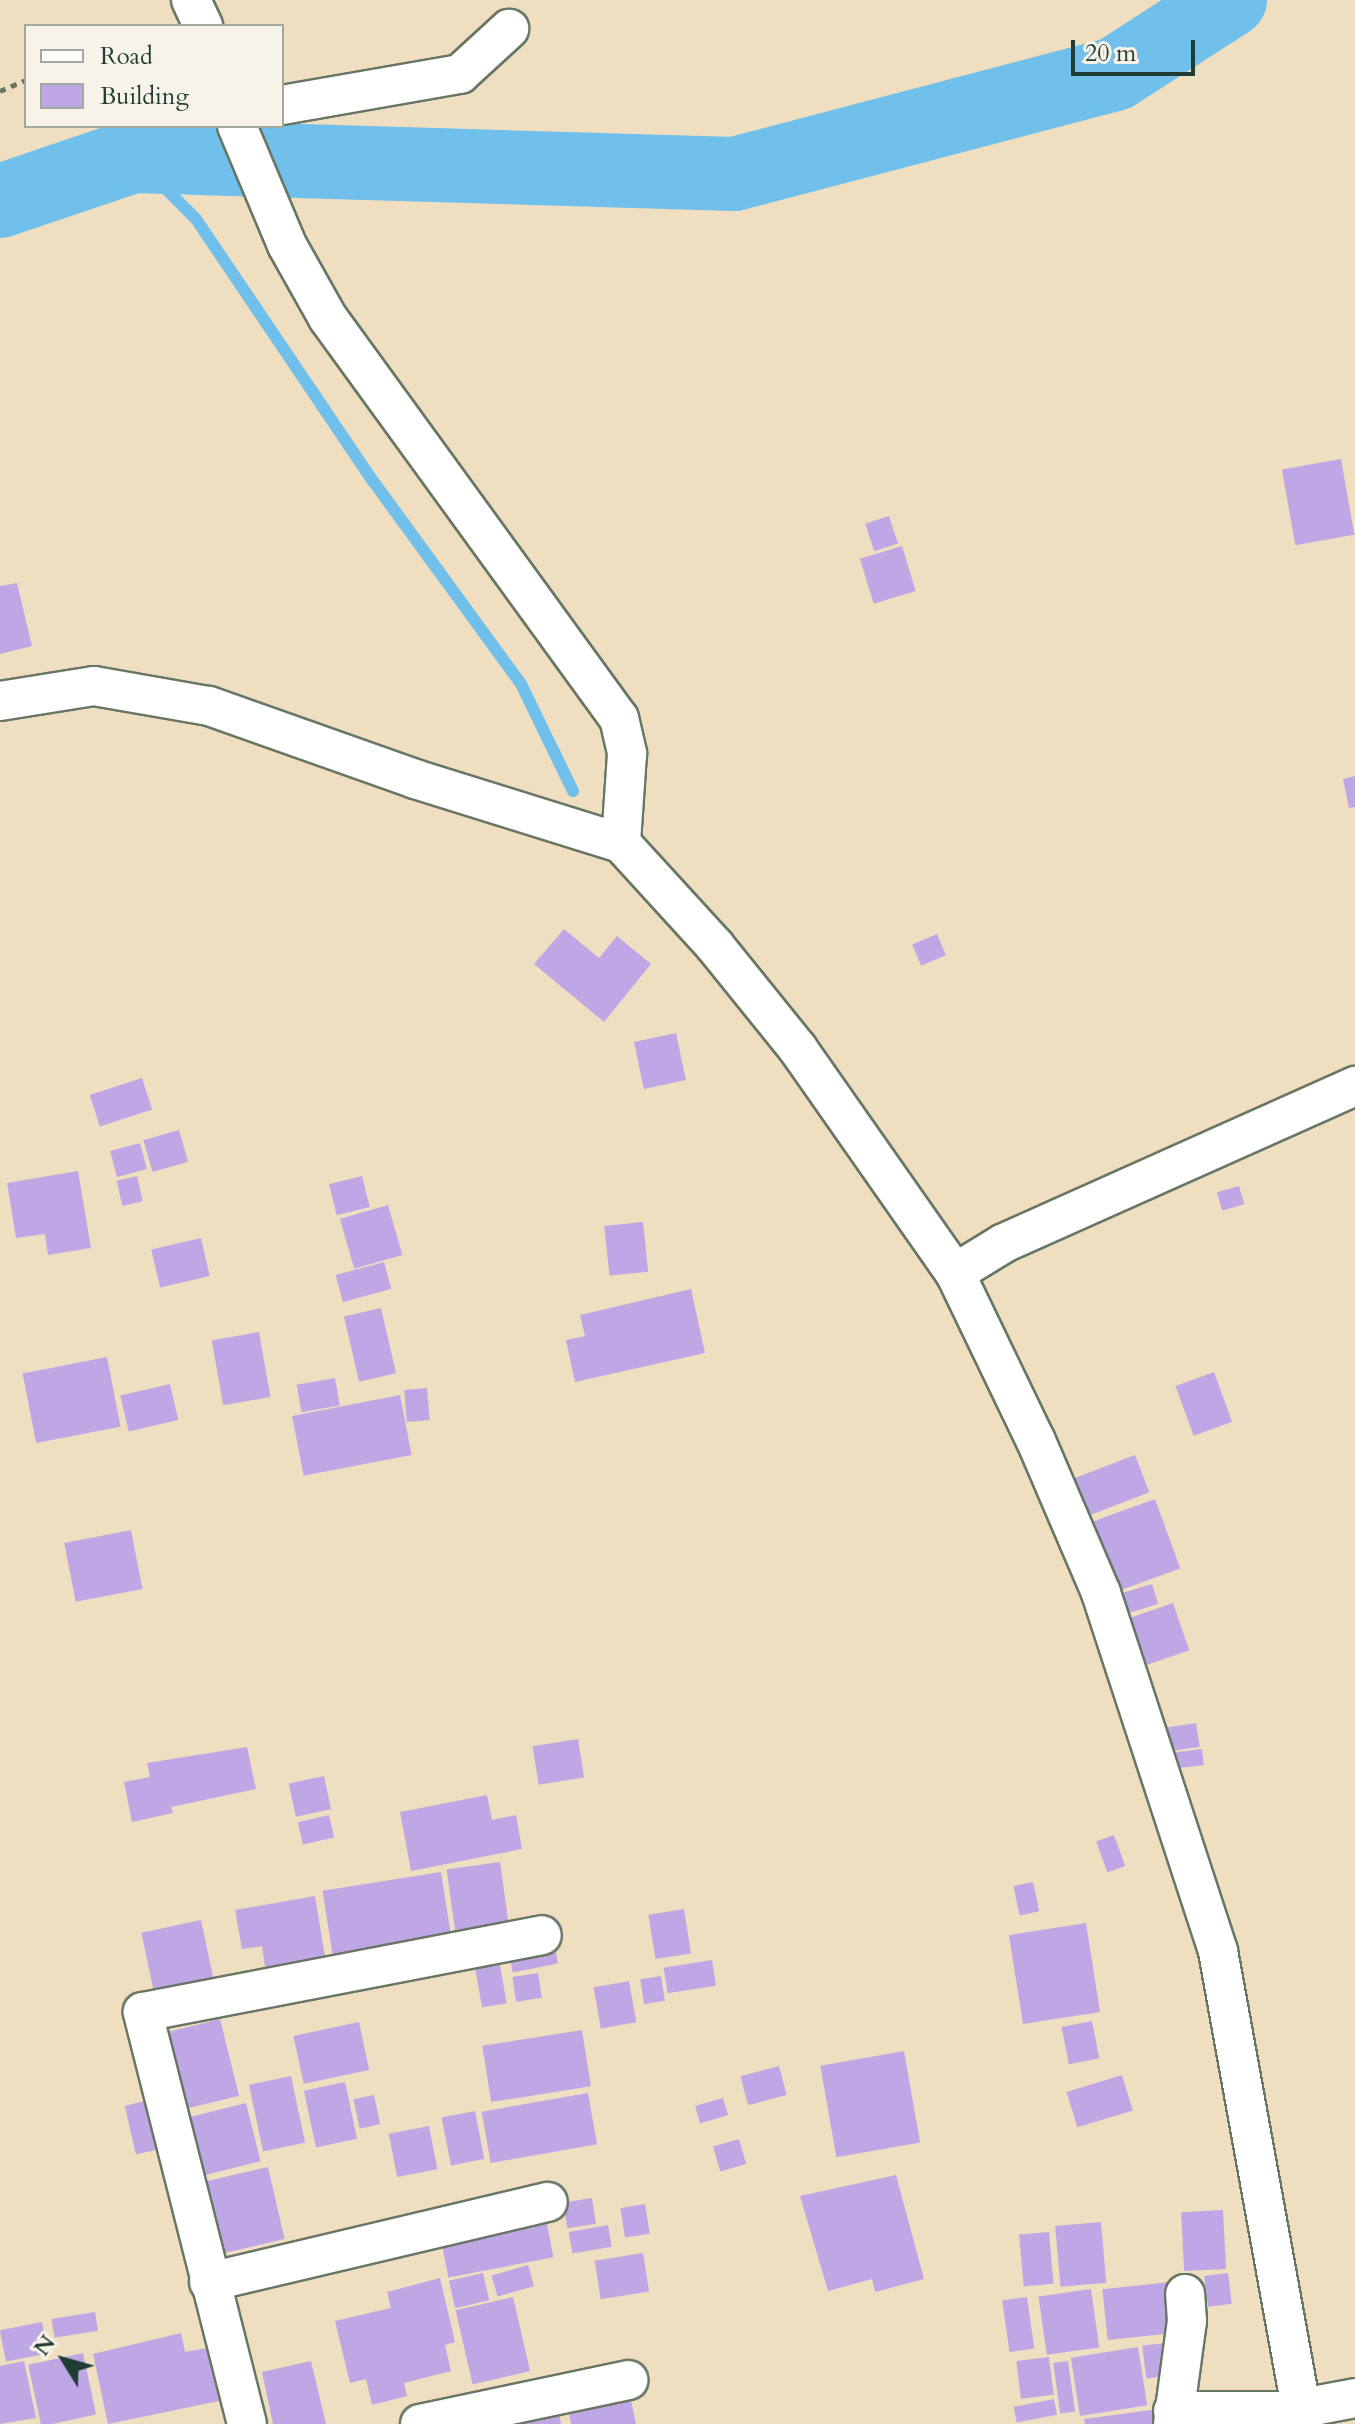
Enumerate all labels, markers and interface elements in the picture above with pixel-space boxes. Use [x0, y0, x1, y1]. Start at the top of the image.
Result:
legend [24, 24, 284, 128]
scale bar [1075, 24, 1199, 74]
text: 20 m [1085, 37, 1136, 70]
text: Road [100, 40, 153, 73]
text: Building [100, 80, 189, 113]
north arrow [24, 2320, 104, 2400]
text: N [27, 2329, 63, 2362]

